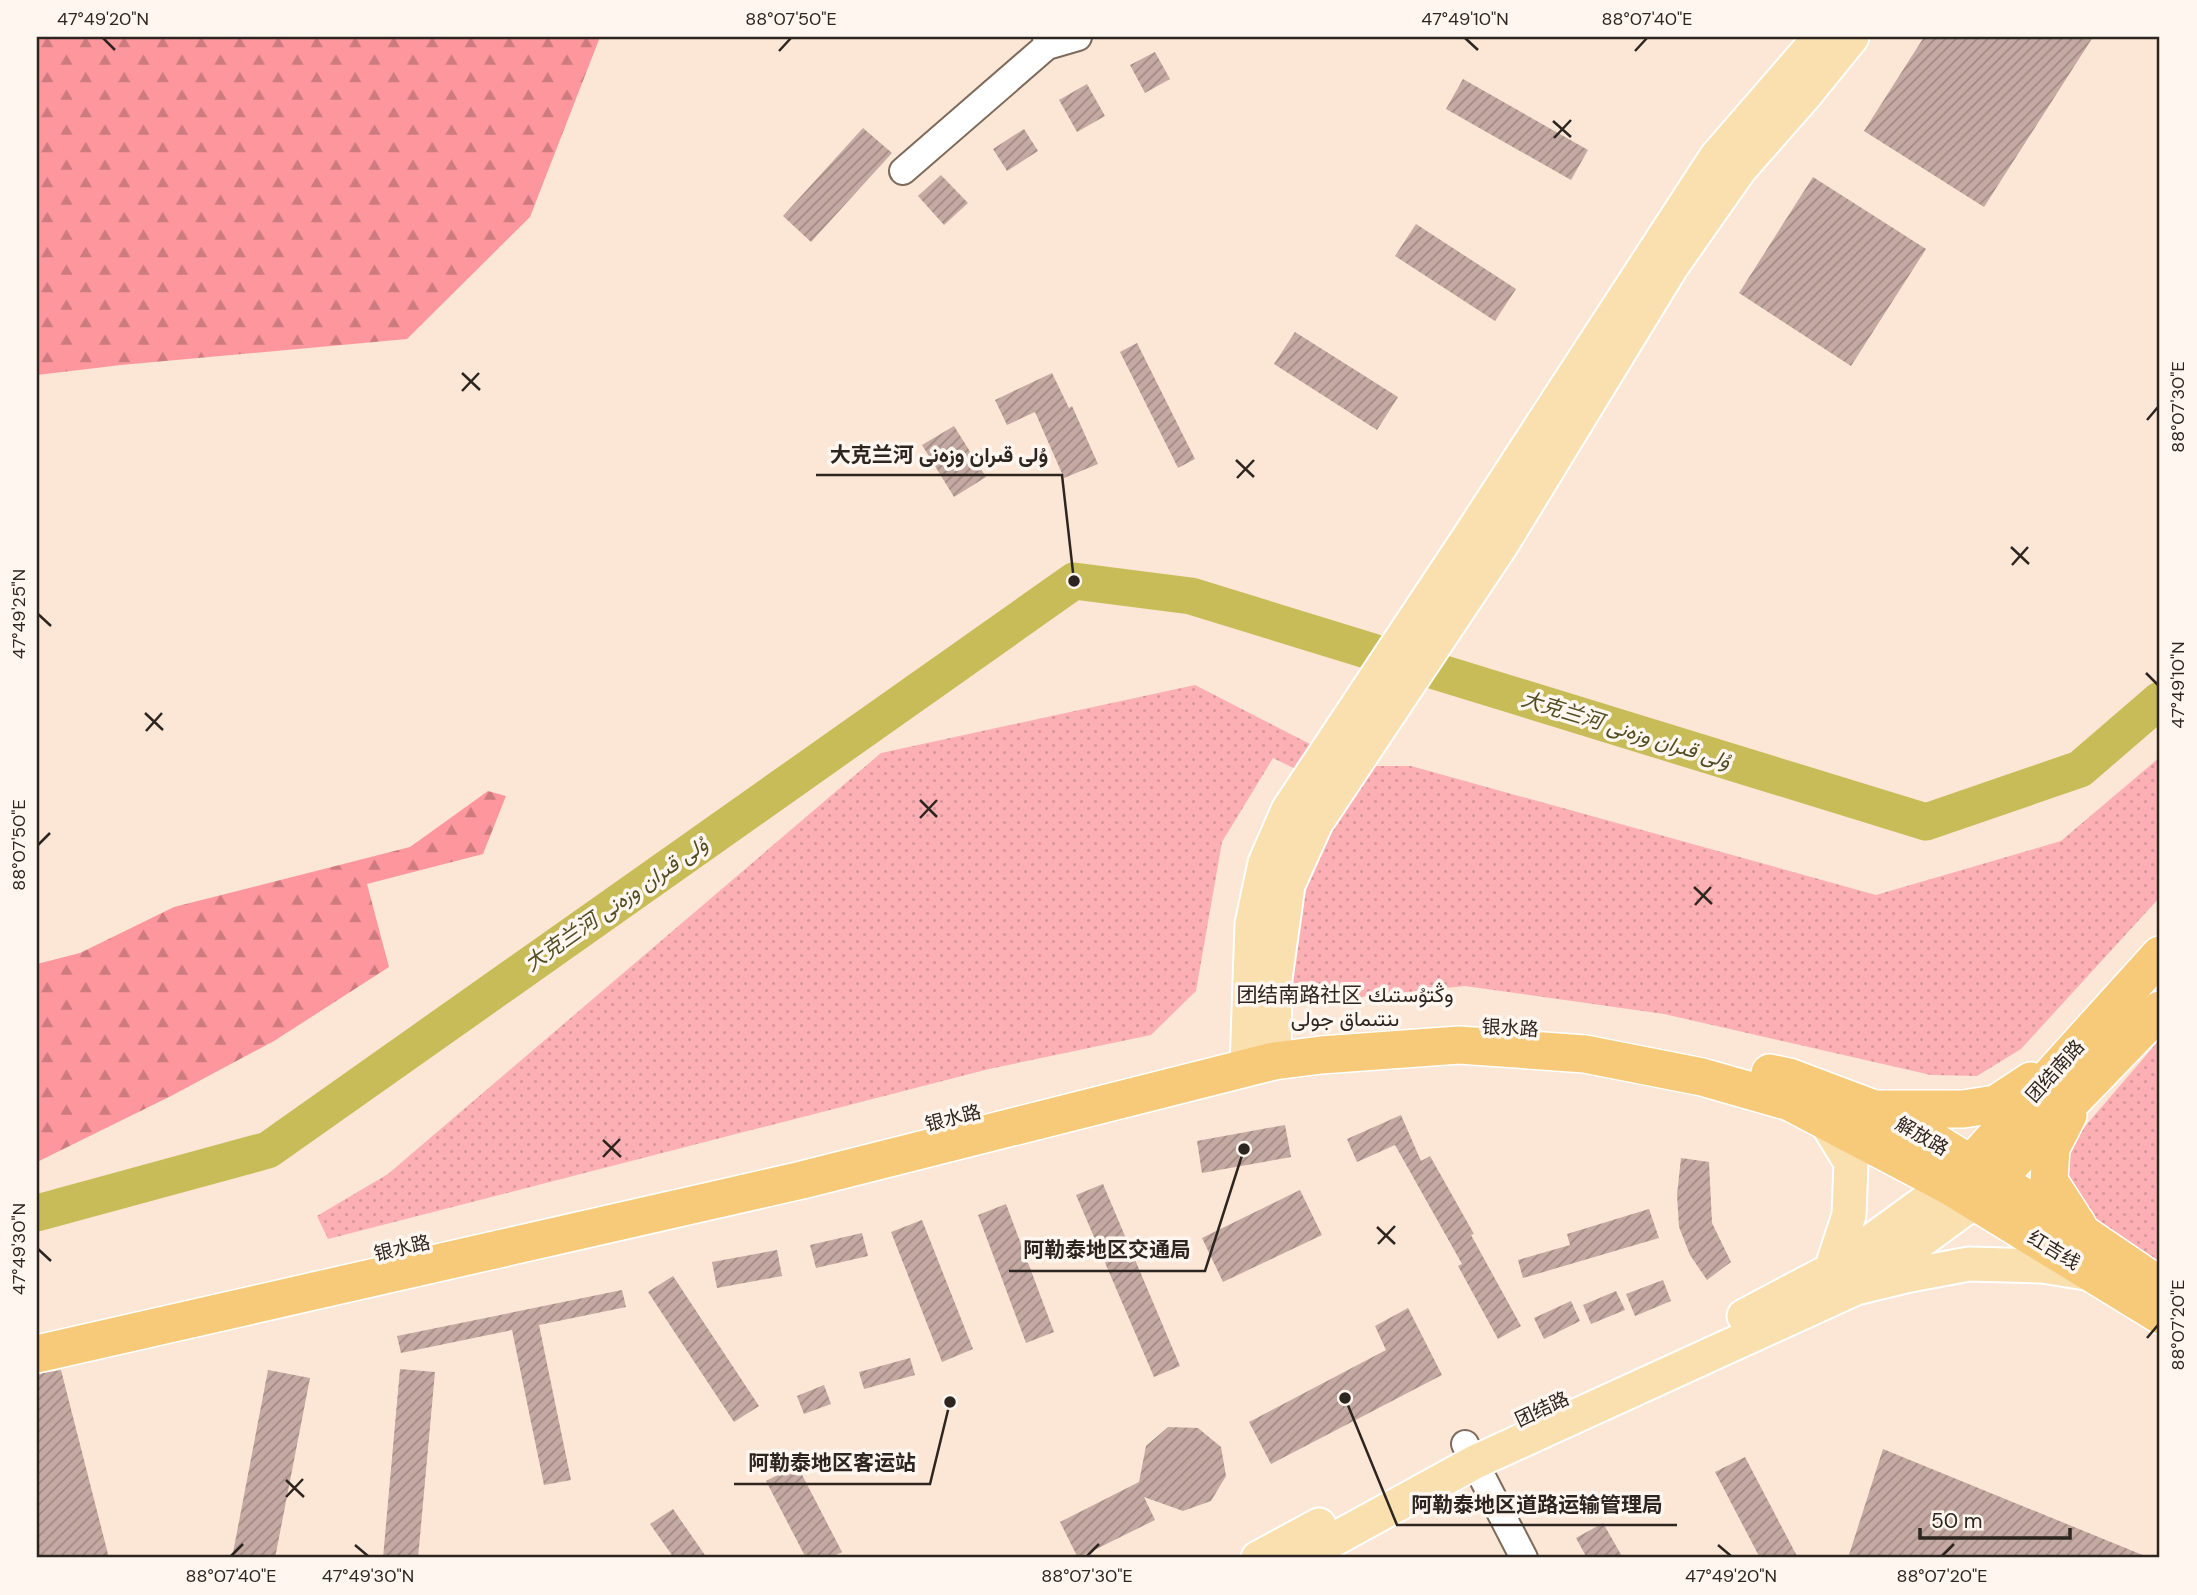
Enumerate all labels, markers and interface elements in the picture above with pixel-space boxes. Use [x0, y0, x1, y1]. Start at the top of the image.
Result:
text: 47°49'20"N [57, 7, 149, 31]
text: 88°07'50"E [745, 7, 837, 31]
text: 47°49'10"N [1421, 7, 1509, 31]
text: 88°07'40"E [1602, 7, 1692, 31]
text: 88°07'30"E [2166, 361, 2190, 453]
callout: 大克兰河 ۇلى قىران وزەنى [816, 433, 1062, 475]
text: 大克兰河 ۇلى قىران وزەنى [830, 441, 1048, 469]
text: 47°49'25"N [7, 569, 31, 659]
text: 47°49'10"N [2166, 641, 2190, 729]
water label: 大克兰河 ۇلى قىران وزەنى [1518, 685, 1735, 775]
text: 88°07'50"E [7, 799, 31, 891]
water label: 大克兰河 ۇلى قىران وزەنى [519, 830, 714, 978]
district label: 团结南路社区 وڭتۇستىك ىنتىماق جولى [1236, 981, 1454, 1033]
street label: 银水路 [1481, 1014, 1539, 1042]
street label: 团结南路 [2020, 1034, 2090, 1108]
street label: 银水路 [922, 1099, 984, 1137]
street label: 解放路 [1891, 1111, 1953, 1161]
text: 47°49'30"N [7, 1203, 31, 1295]
street label: 红吉线 [2023, 1225, 2085, 1275]
street label: 银水路 [371, 1229, 433, 1267]
callout: 阿勒泰地区交通局 [1009, 1229, 1205, 1271]
text: 阿勒泰地区交通局 [1023, 1236, 1191, 1264]
text: 88°07'20"E [2166, 1279, 2190, 1371]
street label: 团结路 [1511, 1386, 1573, 1432]
callout: 阿勒泰地区客运站 [734, 1442, 930, 1484]
text: 阿勒泰地区客运站 [748, 1449, 916, 1477]
callout: 阿勒泰地区道路运输管理局 [1397, 1483, 1677, 1525]
text: 阿勒泰地区道路运输管理局 [1411, 1491, 1663, 1519]
scale bar [1920, 1497, 2071, 1541]
text: 50 m [1931, 1507, 1982, 1535]
text: 88°07'40"E [186, 1564, 276, 1588]
text: 47°49'30"N [322, 1564, 414, 1588]
text: 88°07'30"E [1041, 1564, 1133, 1588]
text: 47°49'20"N [1685, 1564, 1777, 1588]
text: 88°07'20"E [1896, 1564, 1988, 1588]

